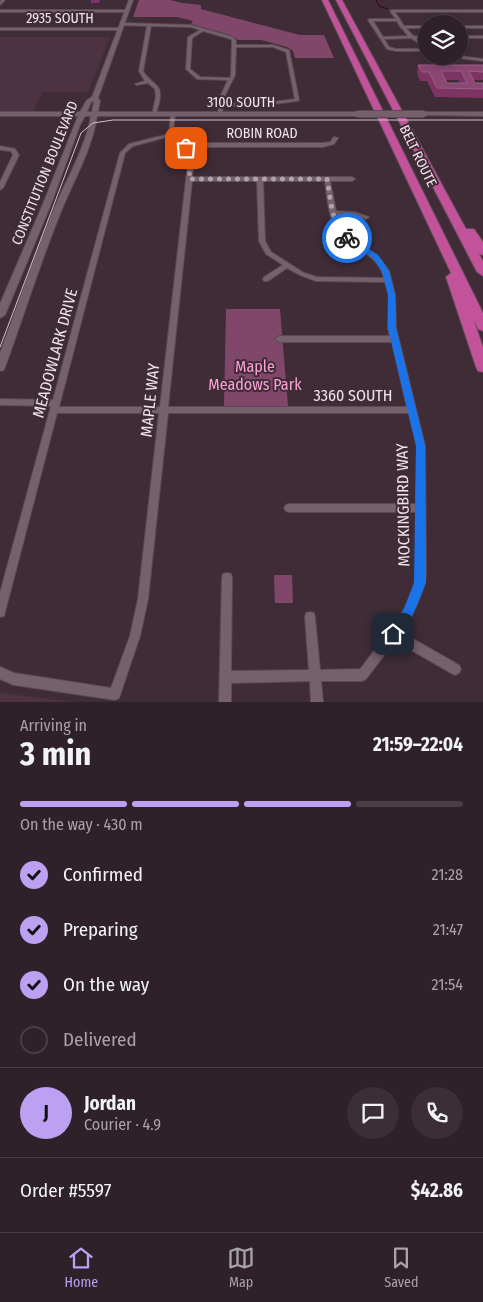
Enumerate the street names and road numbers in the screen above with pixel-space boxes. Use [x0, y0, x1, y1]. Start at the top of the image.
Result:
street label: 2935 SOUTH [26, 10, 94, 27]
street label: 3100 SOUTH [207, 94, 275, 111]
street label: CONSTITUTION BOULEVARD [8, 98, 82, 248]
street label: BELT ROUTE [396, 122, 440, 190]
street label: ROBIN ROAD [226, 125, 298, 142]
street label: MEADOWLARK DRIVE [29, 286, 81, 420]
street label: MAPLE WAY [137, 362, 163, 438]
street label: 3360 SOUTH [314, 386, 392, 405]
street label: MOCKINGBIRD WAY [392, 443, 414, 567]

